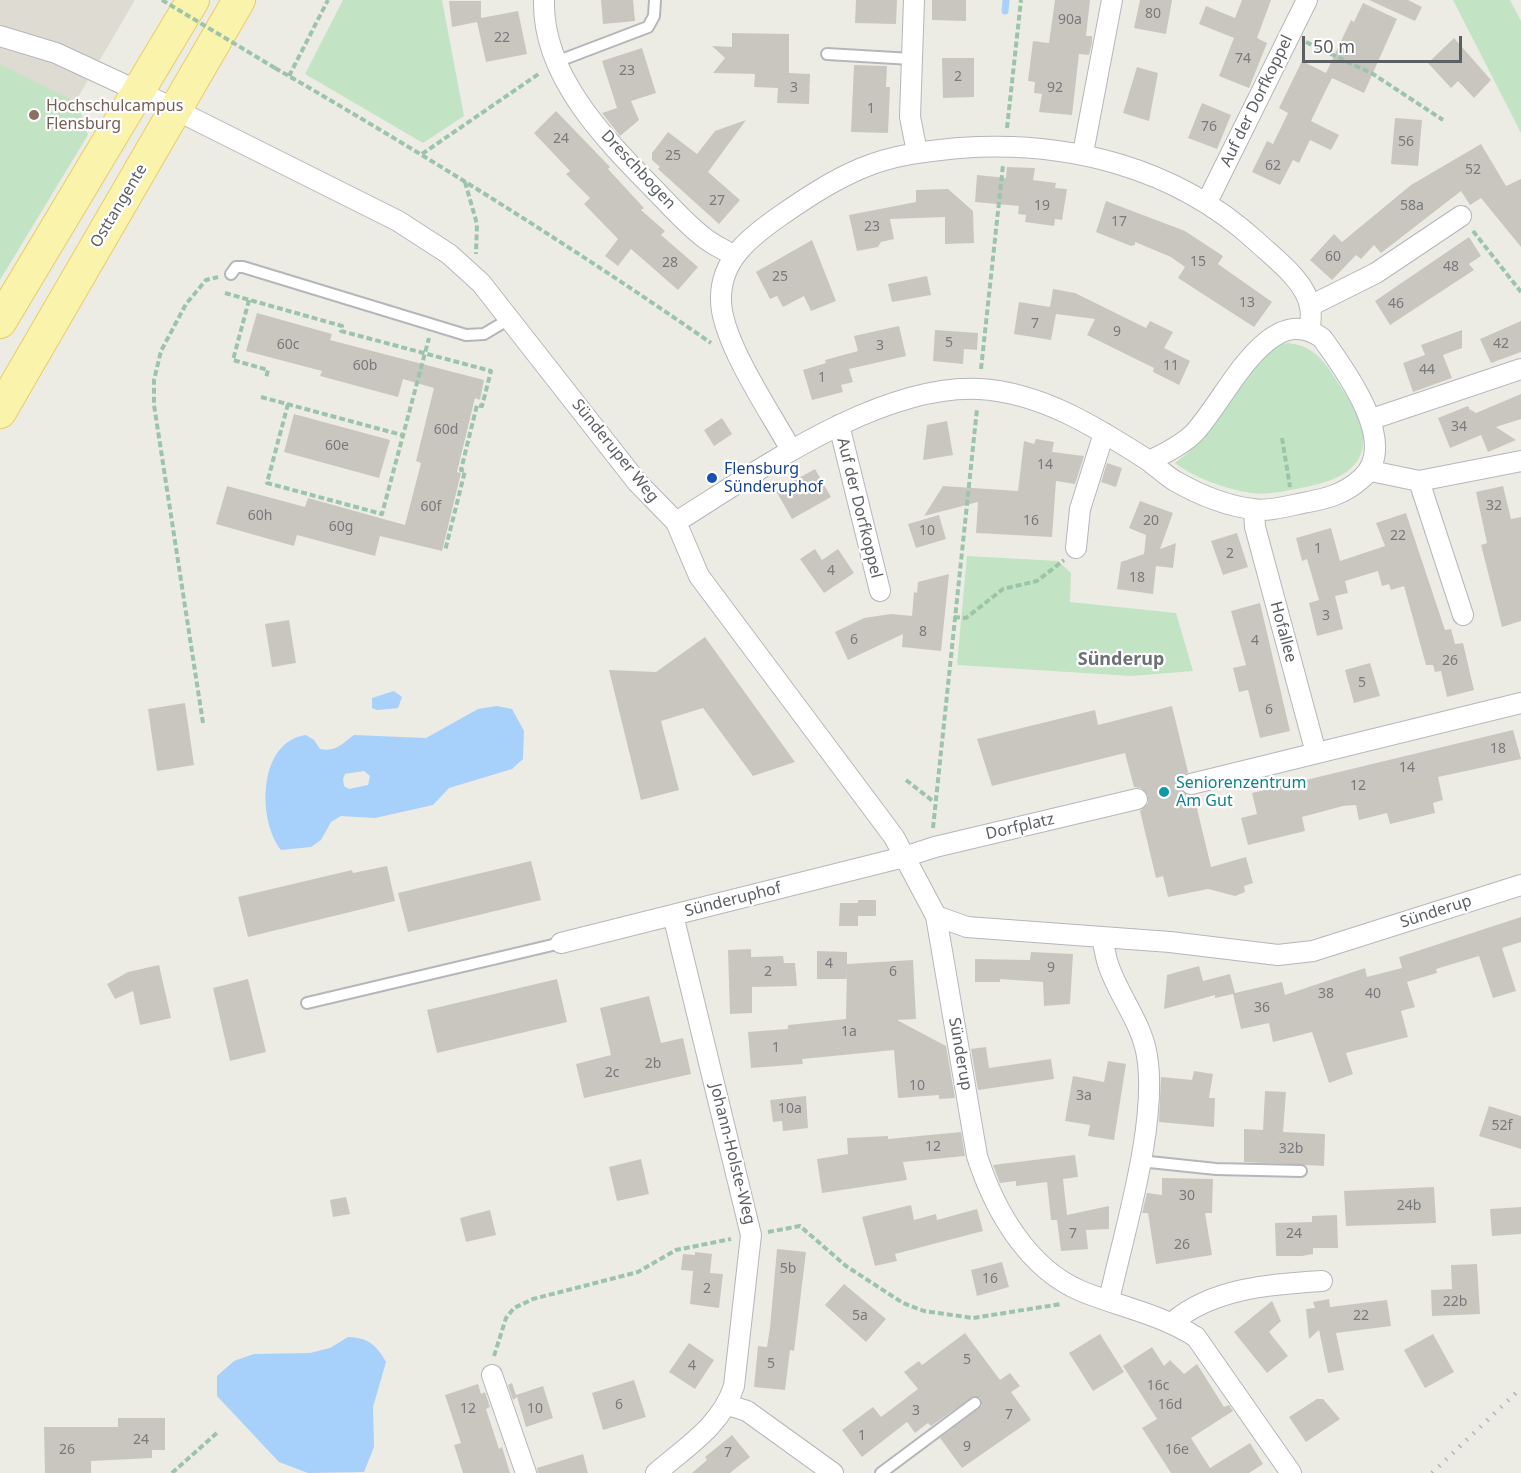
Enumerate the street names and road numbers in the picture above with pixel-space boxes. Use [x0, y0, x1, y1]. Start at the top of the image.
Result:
street label: Auf der Dorfkoppel [1217, 32, 1297, 170]
street label: Dreschbogen [597, 127, 679, 213]
street label: Osttangente [87, 161, 151, 251]
street label: Sünderuper Weg [568, 396, 662, 506]
street label: Auf der Dorfkoppel [832, 436, 886, 580]
street label: Hofallee [1266, 599, 1300, 665]
street label: Dorfplatz [984, 810, 1056, 844]
street label: Sünderuphof [683, 879, 783, 921]
street label: Sünderup [1398, 891, 1474, 933]
street label: Sünderup [944, 1016, 976, 1092]
street label: Johann-Holste-Weg [705, 1082, 759, 1226]

